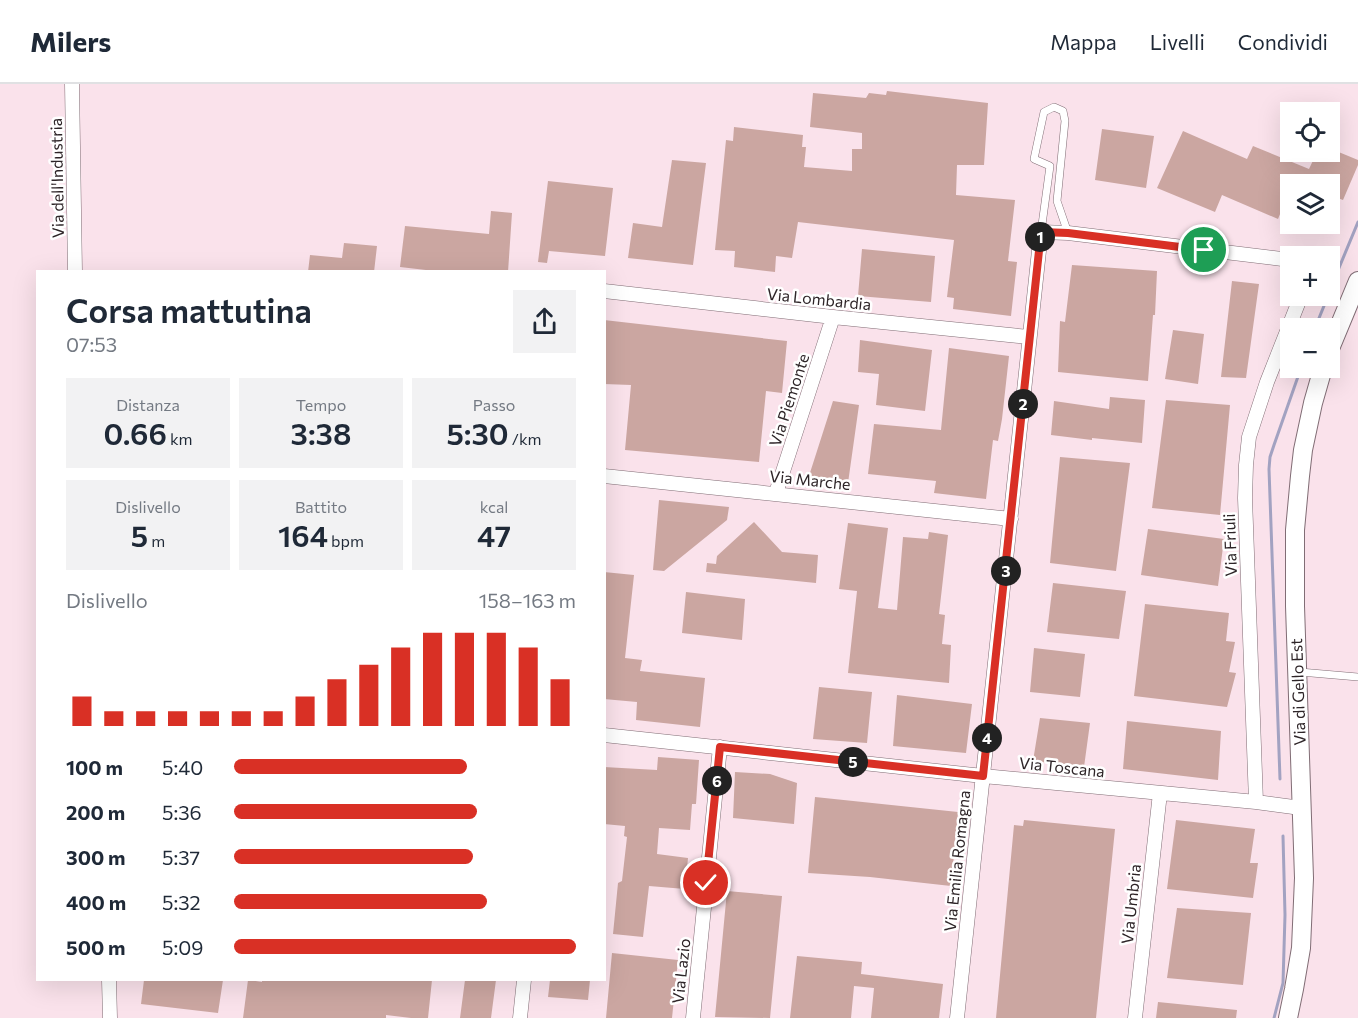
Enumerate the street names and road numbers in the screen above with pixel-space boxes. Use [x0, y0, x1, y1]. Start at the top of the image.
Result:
street label: Via dell'Industria [46, 118, 67, 238]
street label: Via Lombardia [766, 284, 872, 313]
street label: Via Piemonte [765, 351, 813, 449]
street label: Via Marche [768, 466, 852, 493]
street label: Via Friuli [1219, 513, 1240, 577]
street label: Via di Gello Est [1286, 638, 1309, 746]
street label: Via Toscana [1018, 753, 1106, 780]
street label: Via Emilia Romagna [940, 789, 973, 933]
street label: Via Umbria [1117, 863, 1144, 945]
street label: Via Lazio [668, 937, 693, 1005]

